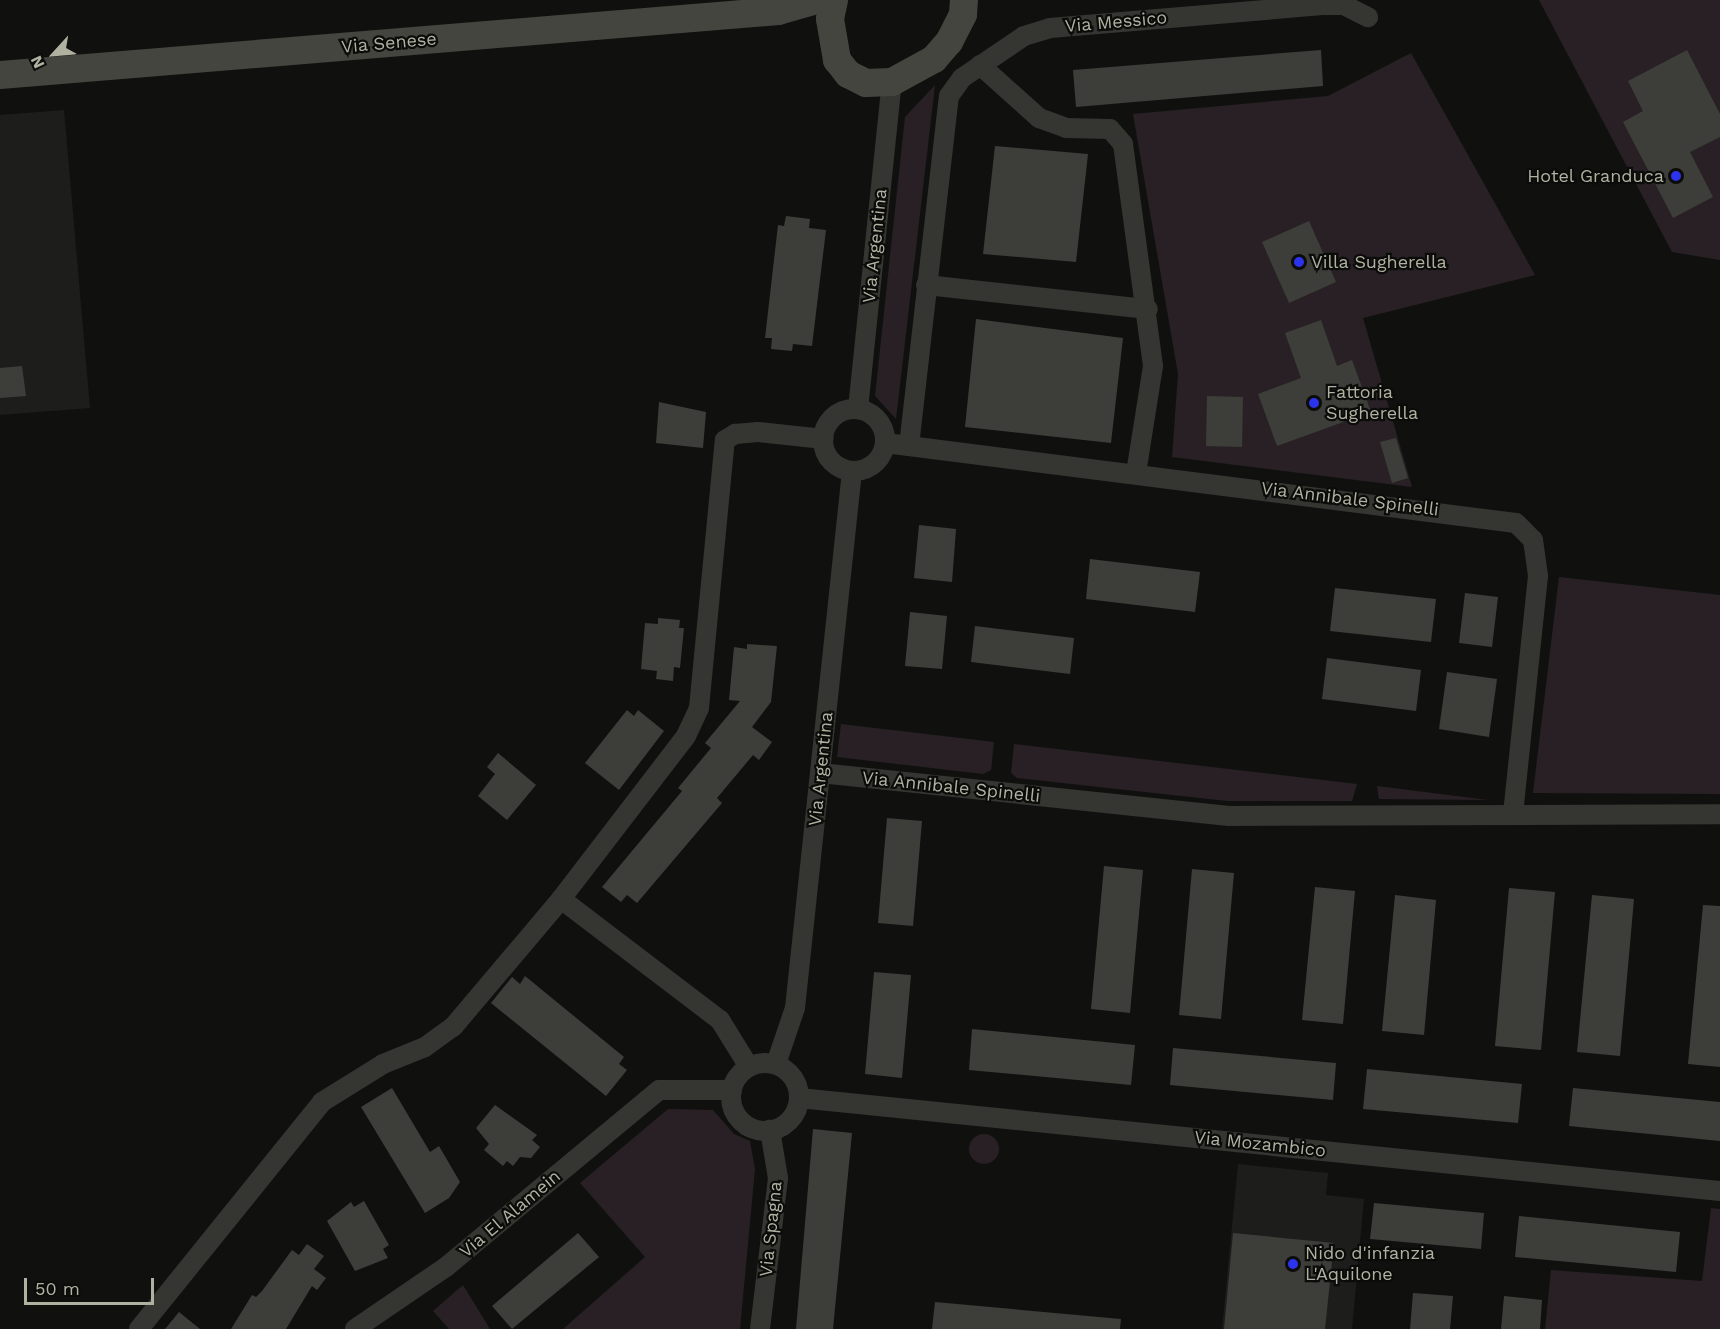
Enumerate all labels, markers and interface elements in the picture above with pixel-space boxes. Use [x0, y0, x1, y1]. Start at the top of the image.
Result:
street label: Via Messico [1064, 7, 1168, 37]
north arrow [24, 24, 84, 84]
street label: Via Senese [340, 28, 438, 58]
text: N [26, 53, 49, 72]
place label: Hotel Granduca [1527, 165, 1664, 187]
marker: Hotel Granduca [1669, 169, 1683, 183]
street label: Via Argentina [858, 187, 892, 305]
place label: Villa Sugherella [1311, 251, 1447, 273]
marker: Villa Sugherella [1292, 255, 1306, 269]
place label: Fattoria Sugherella [1326, 382, 1418, 424]
marker: Fattoria Sugherella [1307, 396, 1321, 410]
street label: Via Annibale Spinelli [1259, 477, 1441, 521]
street label: Via Argentina [804, 710, 838, 828]
street label: Via Annibale Spinelli [860, 767, 1042, 807]
street label: Via Mozambico [1193, 1126, 1327, 1162]
street label: Via El Alamein [454, 1165, 566, 1263]
street label: Via Spagna [755, 1180, 787, 1278]
place label: Nido d'infanzia L'Aquilone [1305, 1243, 1435, 1286]
marker: Nido d'infanzia L'Aquilone [1286, 1257, 1300, 1271]
scale bar [27, 1266, 158, 1304]
text: 50 m [35, 1278, 80, 1299]

